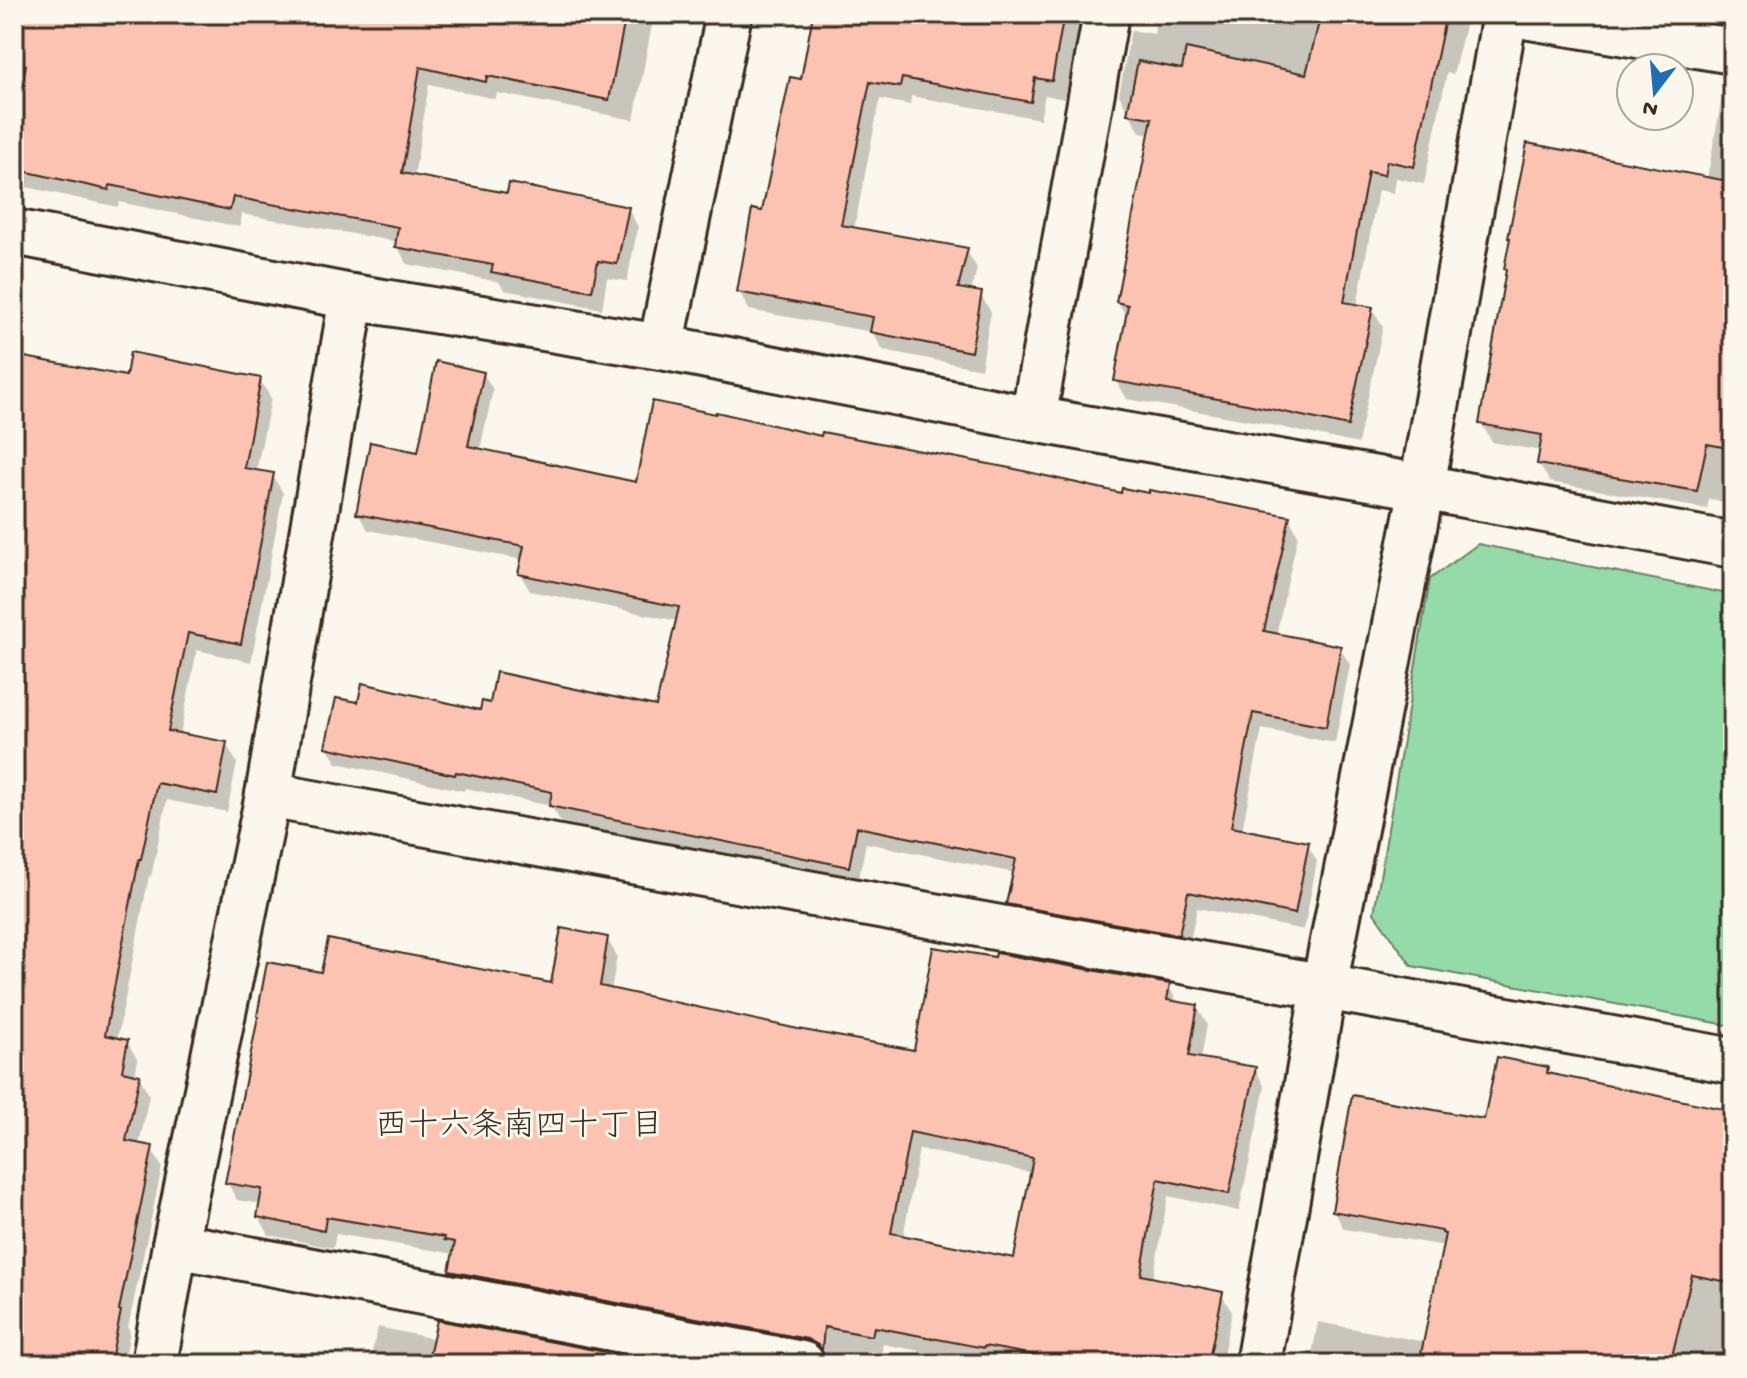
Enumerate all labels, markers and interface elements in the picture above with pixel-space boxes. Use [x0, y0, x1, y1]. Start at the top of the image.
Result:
north arrow [1615, 52, 1695, 132]
text: N [1640, 93, 1661, 122]
district label: 西十六条南四十丁目 [375, 1107, 663, 1147]

